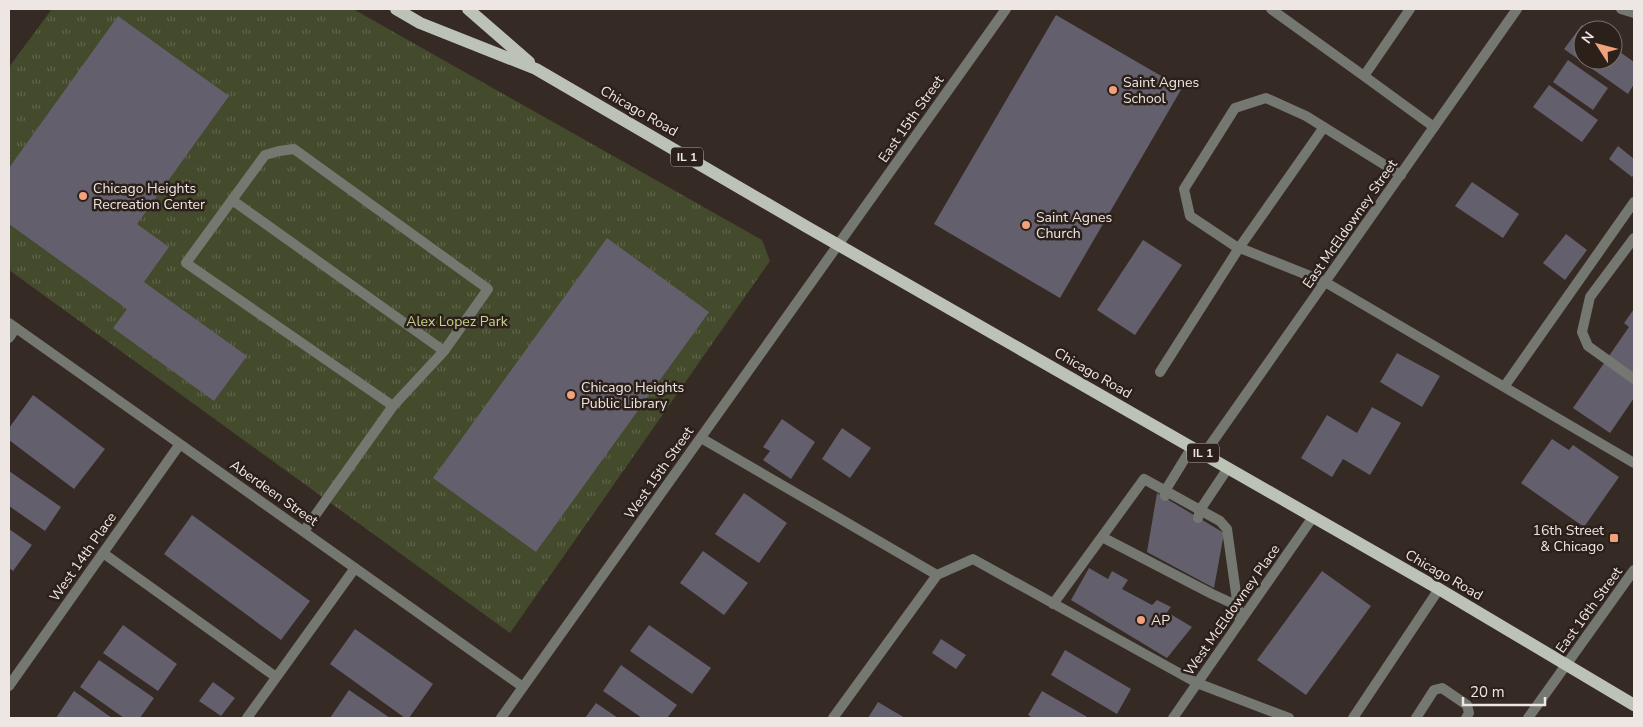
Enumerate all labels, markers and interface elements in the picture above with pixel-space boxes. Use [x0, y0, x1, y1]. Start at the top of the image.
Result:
north arrow [1573, 20, 1623, 70]
text: N [1577, 28, 1599, 47]
street label: East 15th Street [874, 72, 948, 166]
place label: Saint Agnes School [1123, 73, 1199, 108]
street label: Chicago Road [597, 81, 681, 141]
marker: Saint Agnes School [1107, 84, 1119, 96]
road number: IL 1 [671, 148, 703, 166]
street label: East McEldowney Street [1298, 156, 1402, 292]
place label: Chicago Heights Recreation Center [93, 179, 205, 214]
marker: Chicago Heights Recreation Center [77, 190, 89, 202]
place label: Saint Agnes Church [1036, 208, 1112, 243]
marker: Saint Agnes Church [1020, 219, 1032, 231]
park label: Alex Lopez Park [406, 312, 509, 331]
street label: Chicago Road [1051, 343, 1135, 403]
place label: Chicago Heights Public Library [581, 378, 684, 413]
marker: Chicago Heights Public Library [565, 389, 577, 401]
street label: West 15th Street [620, 423, 698, 523]
road number: IL 1 [1187, 443, 1219, 462]
street label: Aberdeen Street [226, 456, 322, 531]
street label: West 14th Place [45, 509, 121, 605]
place label: 16th Street & Chicago [1533, 521, 1604, 556]
marker: 16th Street & Chicago [1608, 532, 1620, 544]
street label: West McEldowney Place [1180, 541, 1284, 679]
street label: Chicago Road [1402, 545, 1486, 605]
street label: East 16th Street [1551, 563, 1627, 657]
place label: AP [1151, 611, 1170, 630]
marker: AP [1135, 614, 1147, 626]
scale bar [1463, 674, 1546, 706]
text: 20 m [1470, 682, 1505, 702]

